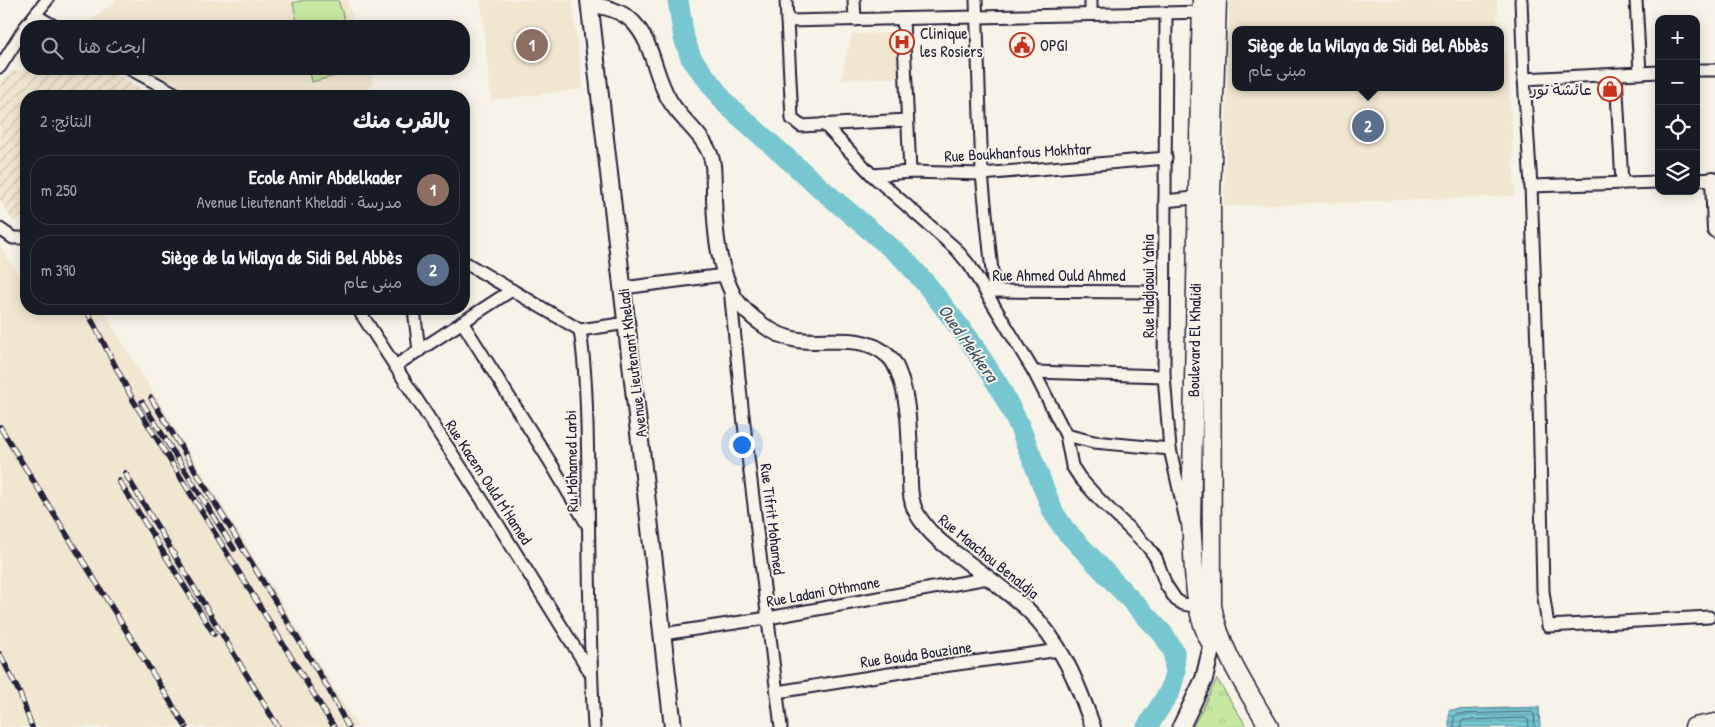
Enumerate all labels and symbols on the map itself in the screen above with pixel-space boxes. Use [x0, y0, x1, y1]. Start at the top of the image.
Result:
place label: Clinique les Rosiers [920, 22, 983, 62]
pin: 1 [516, 26, 548, 64]
hospital icon: Clinique les Rosiers [889, 29, 915, 55]
public building icon: OPGI [1009, 32, 1035, 58]
place label: OPGI [1040, 34, 1068, 56]
shop icon: عائشة تور [1597, 76, 1623, 102]
place label: عائشة تور [1529, 78, 1592, 100]
pin: 2 [1352, 107, 1384, 145]
street label: Rue Boukhanfous Mokhtar [944, 137, 1092, 167]
street label: Rue Hadjaoui Yahia [1137, 234, 1159, 338]
street label: Rue Ahmed Ould Ahmed [993, 264, 1125, 286]
street label: Boulevard El Khalidi [1182, 283, 1206, 397]
street label: Avenue Lieutenant Kheladi [612, 287, 652, 439]
water label: Oued Mekkera [933, 299, 1005, 388]
street label: Ru Mohamed Larbi [559, 410, 583, 512]
street label: Rue Kacem Ould M'Hamed [440, 415, 538, 549]
your location [729, 432, 755, 458]
street label: Rue Tifrit Mohamed [755, 462, 791, 576]
street label: Rue Maachou Benaldja [934, 509, 1044, 603]
street label: Rue Ladani Othmane [765, 570, 882, 612]
street label: Rue Bouda Bouziane [859, 635, 974, 673]

